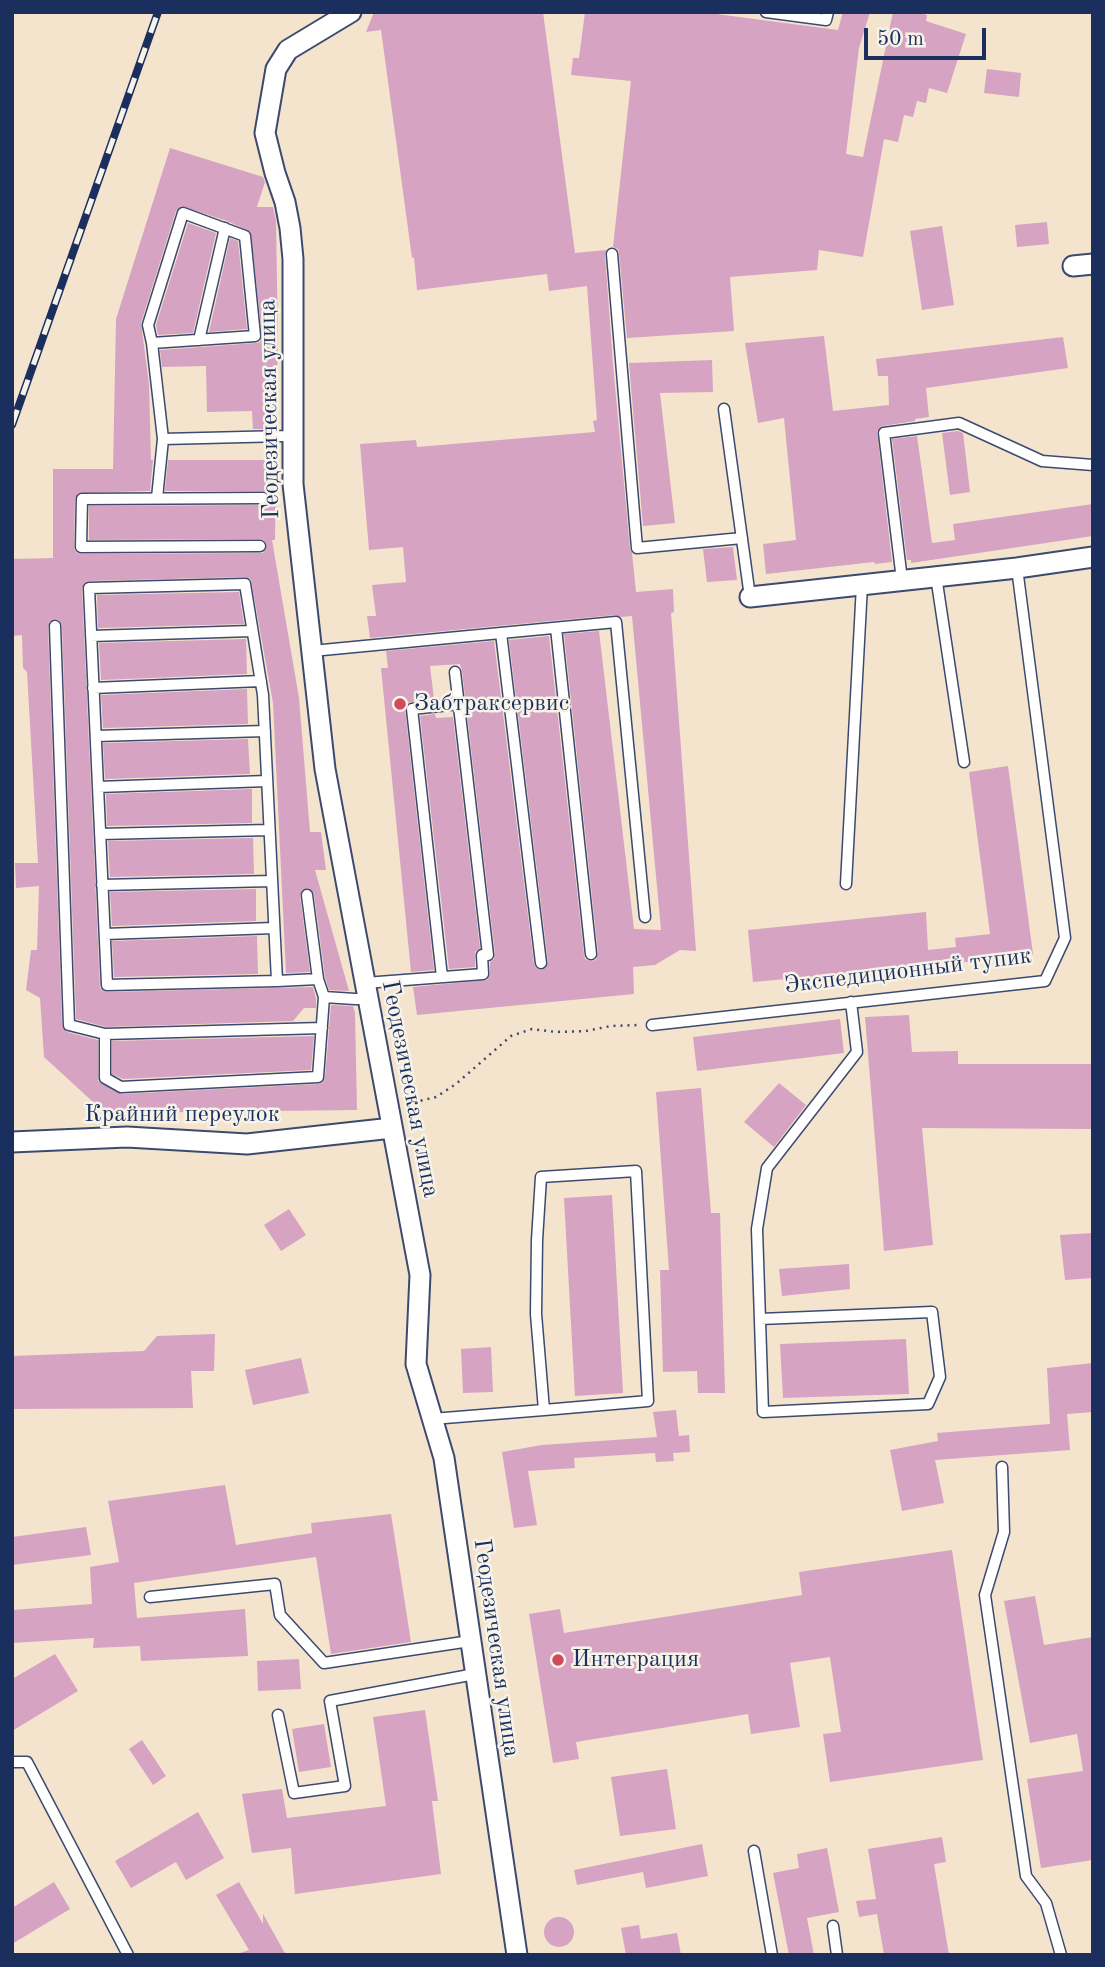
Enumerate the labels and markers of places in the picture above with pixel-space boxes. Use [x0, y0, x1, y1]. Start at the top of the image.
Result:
place label: Забтраксервис [414, 690, 569, 718]
marker: Забтраксервис [392, 696, 408, 712]
place label: Интеграция [572, 1646, 699, 1674]
marker: Интеграция [550, 1652, 566, 1668]

